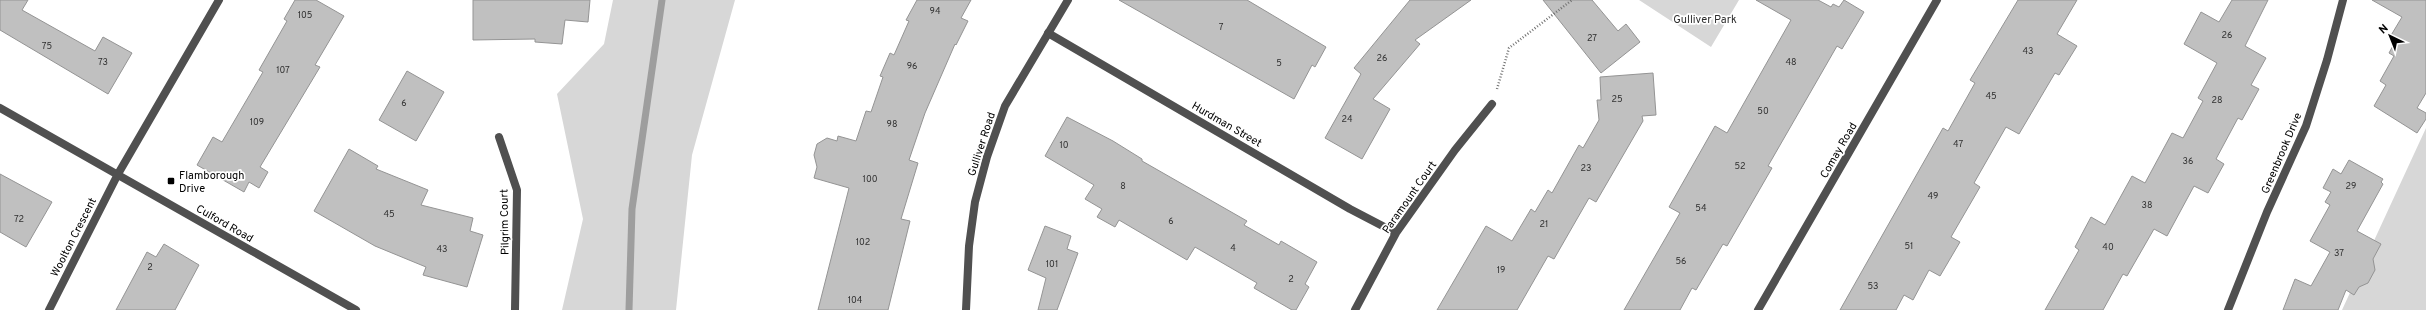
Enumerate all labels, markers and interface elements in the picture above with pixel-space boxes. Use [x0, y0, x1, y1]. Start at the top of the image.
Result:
house number: 94 [930, 6, 941, 17]
house number: 105 [298, 10, 312, 21]
park label: Gulliver Park [1673, 13, 1737, 27]
north arrow [2370, 16, 2410, 56]
house number: 7 [1219, 22, 1224, 33]
text: N [2376, 22, 2392, 37]
house number: 26 [2222, 30, 2232, 41]
house number: 27 [1587, 33, 1597, 44]
house number: 75 [42, 41, 52, 52]
house number: 43 [2022, 46, 2034, 57]
house number: 26 [1377, 53, 1387, 64]
house number: 73 [98, 57, 108, 68]
house number: 48 [1785, 57, 1797, 68]
house number: 5 [1276, 58, 1282, 69]
house number: 96 [907, 61, 917, 72]
house number: 107 [276, 65, 290, 76]
house number: 45 [1985, 91, 1997, 102]
house number: 25 [1611, 94, 1623, 105]
house number: 28 [2211, 95, 2223, 106]
house number: 6 [401, 98, 407, 109]
street label: Hurdman Street [1189, 99, 1264, 151]
house number: 50 [1757, 106, 1769, 117]
street label: Gulliver Road [965, 111, 999, 178]
street label: Greenbrook Drive [2258, 111, 2305, 196]
house number: 24 [1341, 114, 1353, 125]
house number: 109 [250, 117, 264, 128]
house number: 98 [887, 119, 897, 130]
street label: Comay Road [1817, 120, 1860, 181]
house number: 47 [1953, 139, 1963, 150]
house number: 10 [1059, 140, 1069, 151]
house number: 36 [2183, 156, 2193, 167]
street label: Paramount Court [1380, 159, 1440, 237]
house number: 52 [1734, 161, 1746, 172]
house number: 23 [1581, 163, 1591, 174]
place label: Flamborough Drive [179, 169, 244, 196]
house number: 100 [863, 174, 878, 185]
marker: Flamborough Drive [166, 176, 176, 186]
house number: 8 [1120, 181, 1126, 192]
house number: 29 [2346, 181, 2356, 192]
street label: Pilgrim Court [497, 189, 513, 255]
house number: 49 [1928, 191, 1938, 202]
street label: Woolton Crescent [48, 195, 100, 279]
house number: 38 [2142, 200, 2152, 211]
street label: Culford Road [193, 202, 256, 246]
house number: 54 [1695, 203, 1707, 214]
house number: 45 [383, 209, 395, 220]
house number: 72 [14, 214, 24, 225]
house number: 6 [1168, 216, 1174, 227]
house number: 21 [1540, 219, 1548, 230]
house number: 102 [856, 237, 870, 248]
house number: 51 [1905, 241, 1913, 252]
house number: 40 [2102, 242, 2114, 253]
house number: 4 [1230, 243, 1236, 254]
house number: 43 [436, 244, 448, 255]
house number: 37 [2334, 248, 2344, 259]
house number: 56 [1676, 256, 1686, 267]
house number: 101 [1046, 259, 1058, 270]
house number: 2 [147, 262, 153, 273]
house number: 19 [1497, 265, 1505, 276]
house number: 2 [1288, 274, 1294, 285]
house number: 53 [1867, 281, 1879, 292]
house number: 104 [848, 295, 863, 306]

